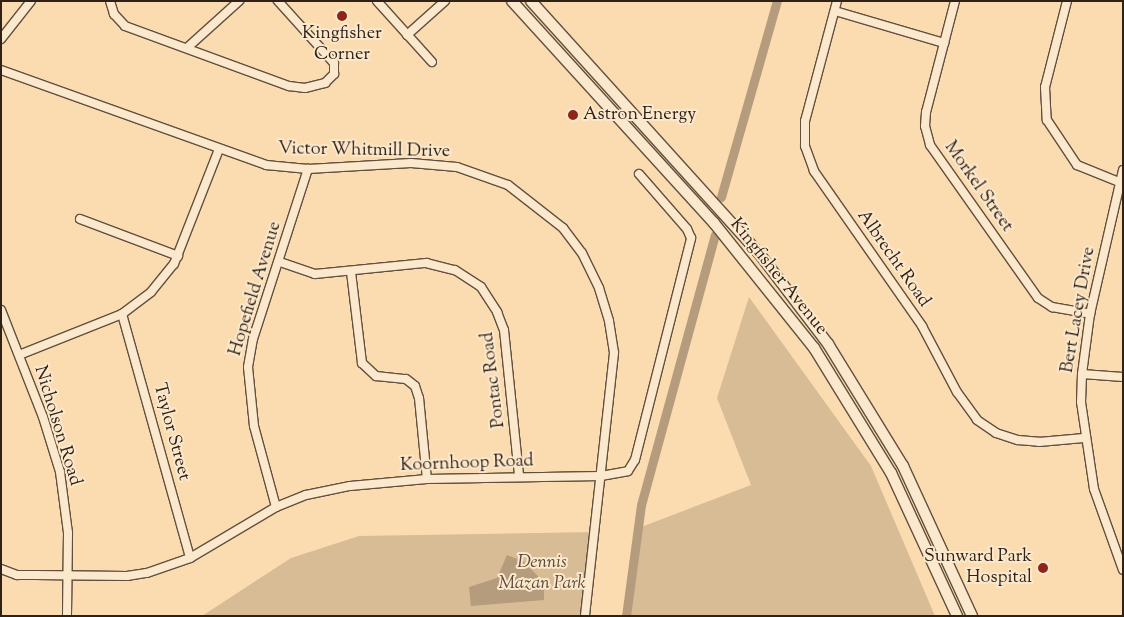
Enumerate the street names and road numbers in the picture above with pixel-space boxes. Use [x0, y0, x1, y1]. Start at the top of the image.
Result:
street label: Morkel Street [939, 137, 1017, 237]
street label: Victor Whitmill Drive [278, 139, 450, 163]
street label: Albrecht Road [852, 206, 934, 312]
street label: Kingfisher Avenue [724, 214, 832, 340]
street label: Hopefield Avenue [225, 219, 287, 359]
street label: Bert Lacey Drive [1057, 245, 1101, 375]
street label: Pontac Road [477, 331, 511, 429]
street label: Nicholson Road [28, 363, 86, 489]
street label: Taylor Street [148, 381, 194, 483]
street label: Koornhoop Road [400, 451, 534, 477]

